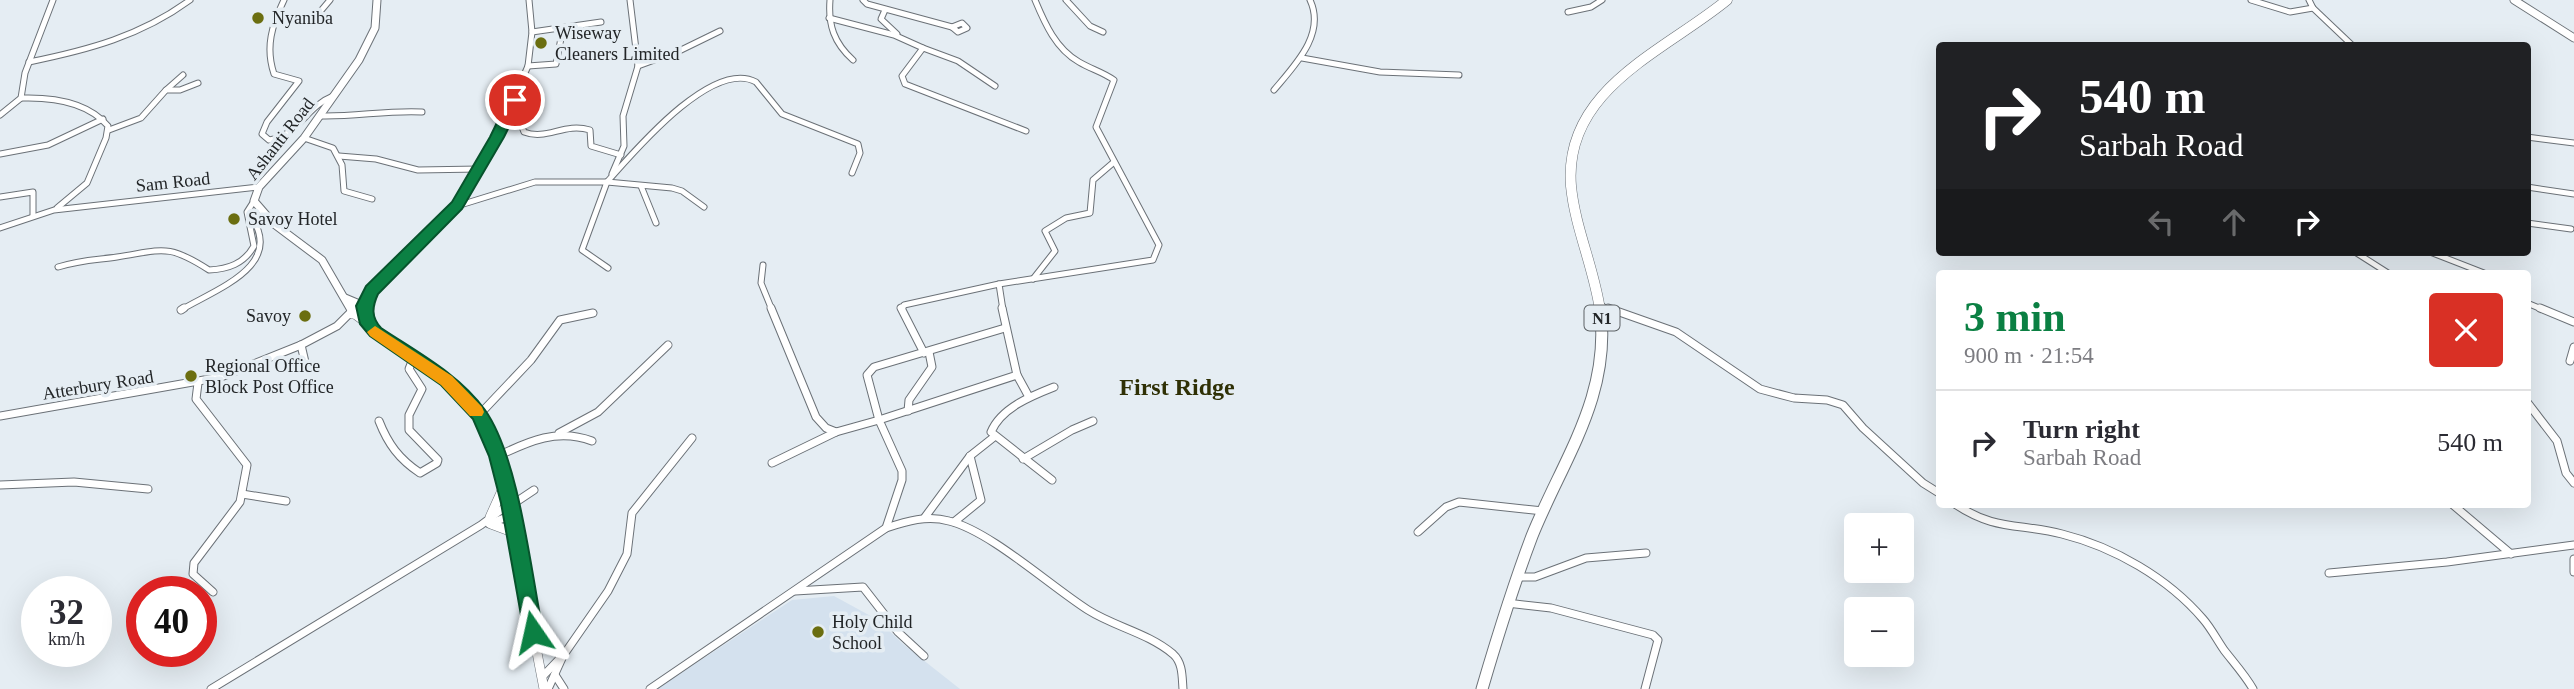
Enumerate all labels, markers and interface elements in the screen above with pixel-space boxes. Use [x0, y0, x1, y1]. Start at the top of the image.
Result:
place label: Nyaniba [272, 8, 333, 28]
marker: Nyaniba [250, 10, 266, 26]
place label: Wiseway Cleaners Limited [555, 23, 679, 64]
marker: Wiseway Cleaners Limited [533, 35, 549, 51]
text: 540 m [2079, 69, 2206, 124]
pin [485, 70, 545, 130]
icon: right [1964, 70, 2055, 161]
icon: arrive [496, 81, 534, 119]
street label: Ashanti Road [242, 94, 318, 184]
text: Sarbah Road [2079, 127, 2243, 163]
street label: Sam Road [135, 168, 211, 196]
icon: left [2142, 203, 2180, 241]
icon: ahead [2215, 203, 2253, 241]
icon: right [2288, 203, 2326, 241]
place label: Savoy Hotel [248, 209, 338, 229]
marker: Savoy Hotel [226, 211, 242, 227]
button: close [2429, 293, 2503, 367]
text: 3 min [1964, 294, 2066, 340]
place label: Savoy [246, 306, 291, 326]
road number: N1 [1584, 306, 1620, 330]
marker: Savoy [297, 308, 313, 324]
text: 900 m · 21:54 [1964, 343, 2094, 368]
place label: Regional Office Block Post Office [205, 356, 334, 397]
street label: Atterbury Road [41, 366, 155, 404]
marker: Regional Office Block Post Office [183, 368, 199, 384]
district label: First Ridge [1119, 374, 1235, 400]
text: Turn right [2023, 415, 2140, 444]
icon: right [1964, 424, 2002, 462]
text: 540 m [2437, 428, 2503, 457]
text: Sarbah Road [2023, 445, 2141, 470]
map controls [1844, 513, 1914, 667]
button: + [1844, 513, 1914, 583]
speed limit sign: 40 [126, 576, 217, 667]
text: 32 [49, 593, 84, 632]
position arrow [496, 595, 570, 669]
button: − [1844, 597, 1914, 667]
place label: Holy Child School [832, 612, 913, 653]
marker: Holy Child School [810, 624, 826, 640]
text: km/h [48, 629, 85, 649]

